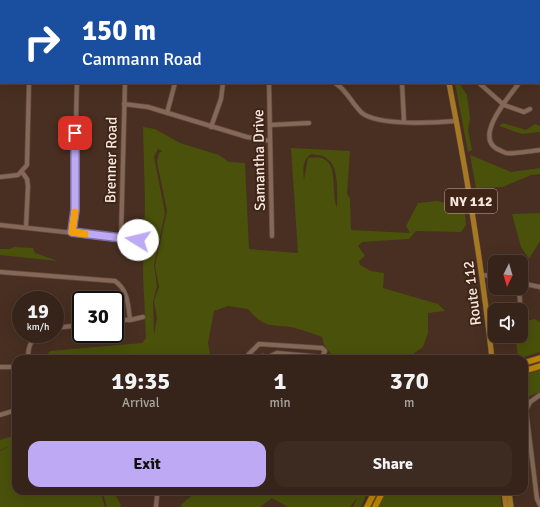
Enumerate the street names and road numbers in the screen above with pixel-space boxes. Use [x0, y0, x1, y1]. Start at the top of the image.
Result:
street label: Samantha Drive [249, 109, 269, 211]
street label: Brenner Road [101, 117, 121, 203]
road number: NY 112 [445, 189, 497, 213]
street label: Route 112 [459, 260, 485, 326]

